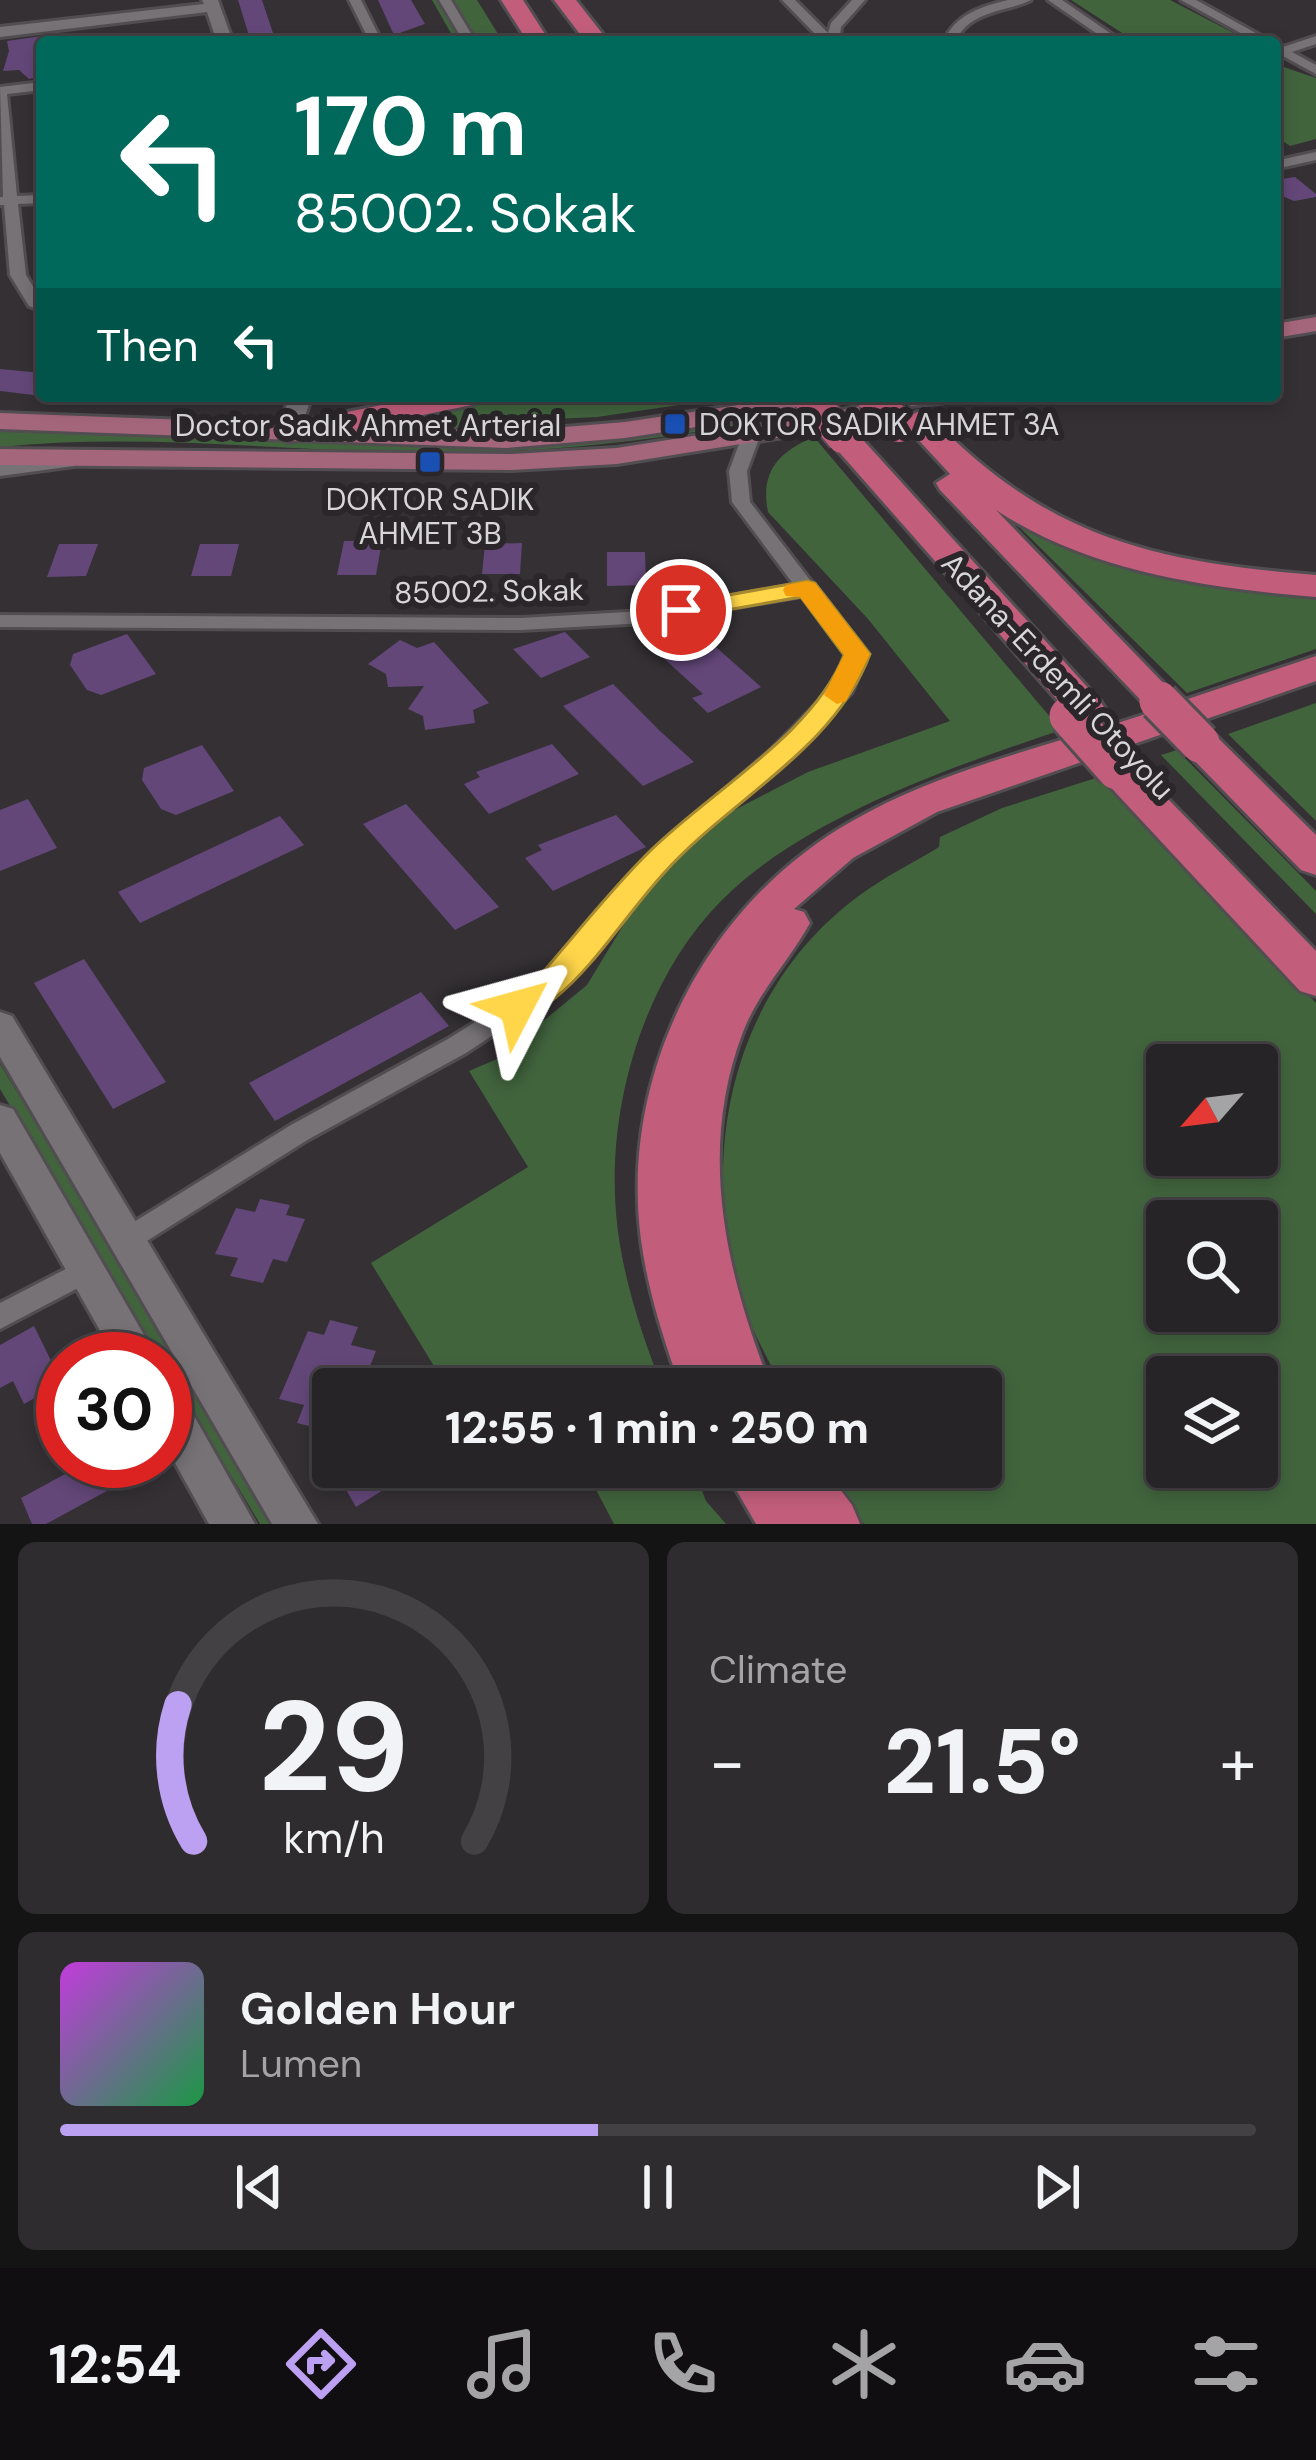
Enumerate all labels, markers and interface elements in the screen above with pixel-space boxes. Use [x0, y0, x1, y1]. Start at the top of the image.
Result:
text: 170 m [294, 72, 527, 181]
icon: left [96, 84, 252, 240]
text: 85002. Sokak [294, 178, 636, 249]
icon: left [223, 312, 289, 378]
text: Then [96, 316, 199, 375]
place label: DOKTOR SADIK AHMET 3A [699, 405, 1059, 444]
street label: Doctor Sadık Ahmet Arterial [175, 406, 561, 445]
marker: DOKTOR SADIK AHMET 3A [662, 411, 688, 437]
marker: DOKTOR SADIK AHMET 3B [417, 449, 443, 475]
place label: DOKTOR SADIK AHMET 3B [326, 480, 534, 553]
street label: Adana-Erdemli Otoyolu [933, 544, 1183, 808]
pin [630, 559, 732, 661]
street label: 85002. Sokak [394, 570, 584, 612]
icon: arrive [648, 577, 714, 643]
position arrow [454, 944, 580, 1070]
north arrow [1146, 1044, 1278, 1176]
map controls [1146, 1044, 1278, 1488]
button: search [1146, 1200, 1278, 1332]
speed limit sign: 30 [36, 1332, 192, 1488]
button: layers [1146, 1356, 1278, 1488]
text: 12:55 · 1 min · 250 m [445, 1398, 869, 1457]
text: Climate [709, 1644, 847, 1695]
text: 29 [258, 1666, 409, 1829]
text: 21.5° [884, 1704, 1081, 1821]
text: − [709, 1720, 745, 1805]
text: + [1220, 1720, 1256, 1805]
text: km/h [283, 1810, 384, 1866]
text: Golden Hour [240, 1979, 515, 2038]
text: Lumen [240, 2038, 362, 2089]
icon: previous [226, 2154, 292, 2220]
icon: pause [625, 2154, 691, 2220]
icon: next [1024, 2154, 1090, 2220]
icon: directions [279, 2322, 363, 2406]
icon: music [460, 2322, 544, 2406]
icon: phone [641, 2322, 725, 2406]
icon: climate [822, 2322, 906, 2406]
icon: car [1003, 2322, 1087, 2406]
icon: filters [1184, 2322, 1268, 2406]
text: 12:54 [48, 2329, 182, 2400]

